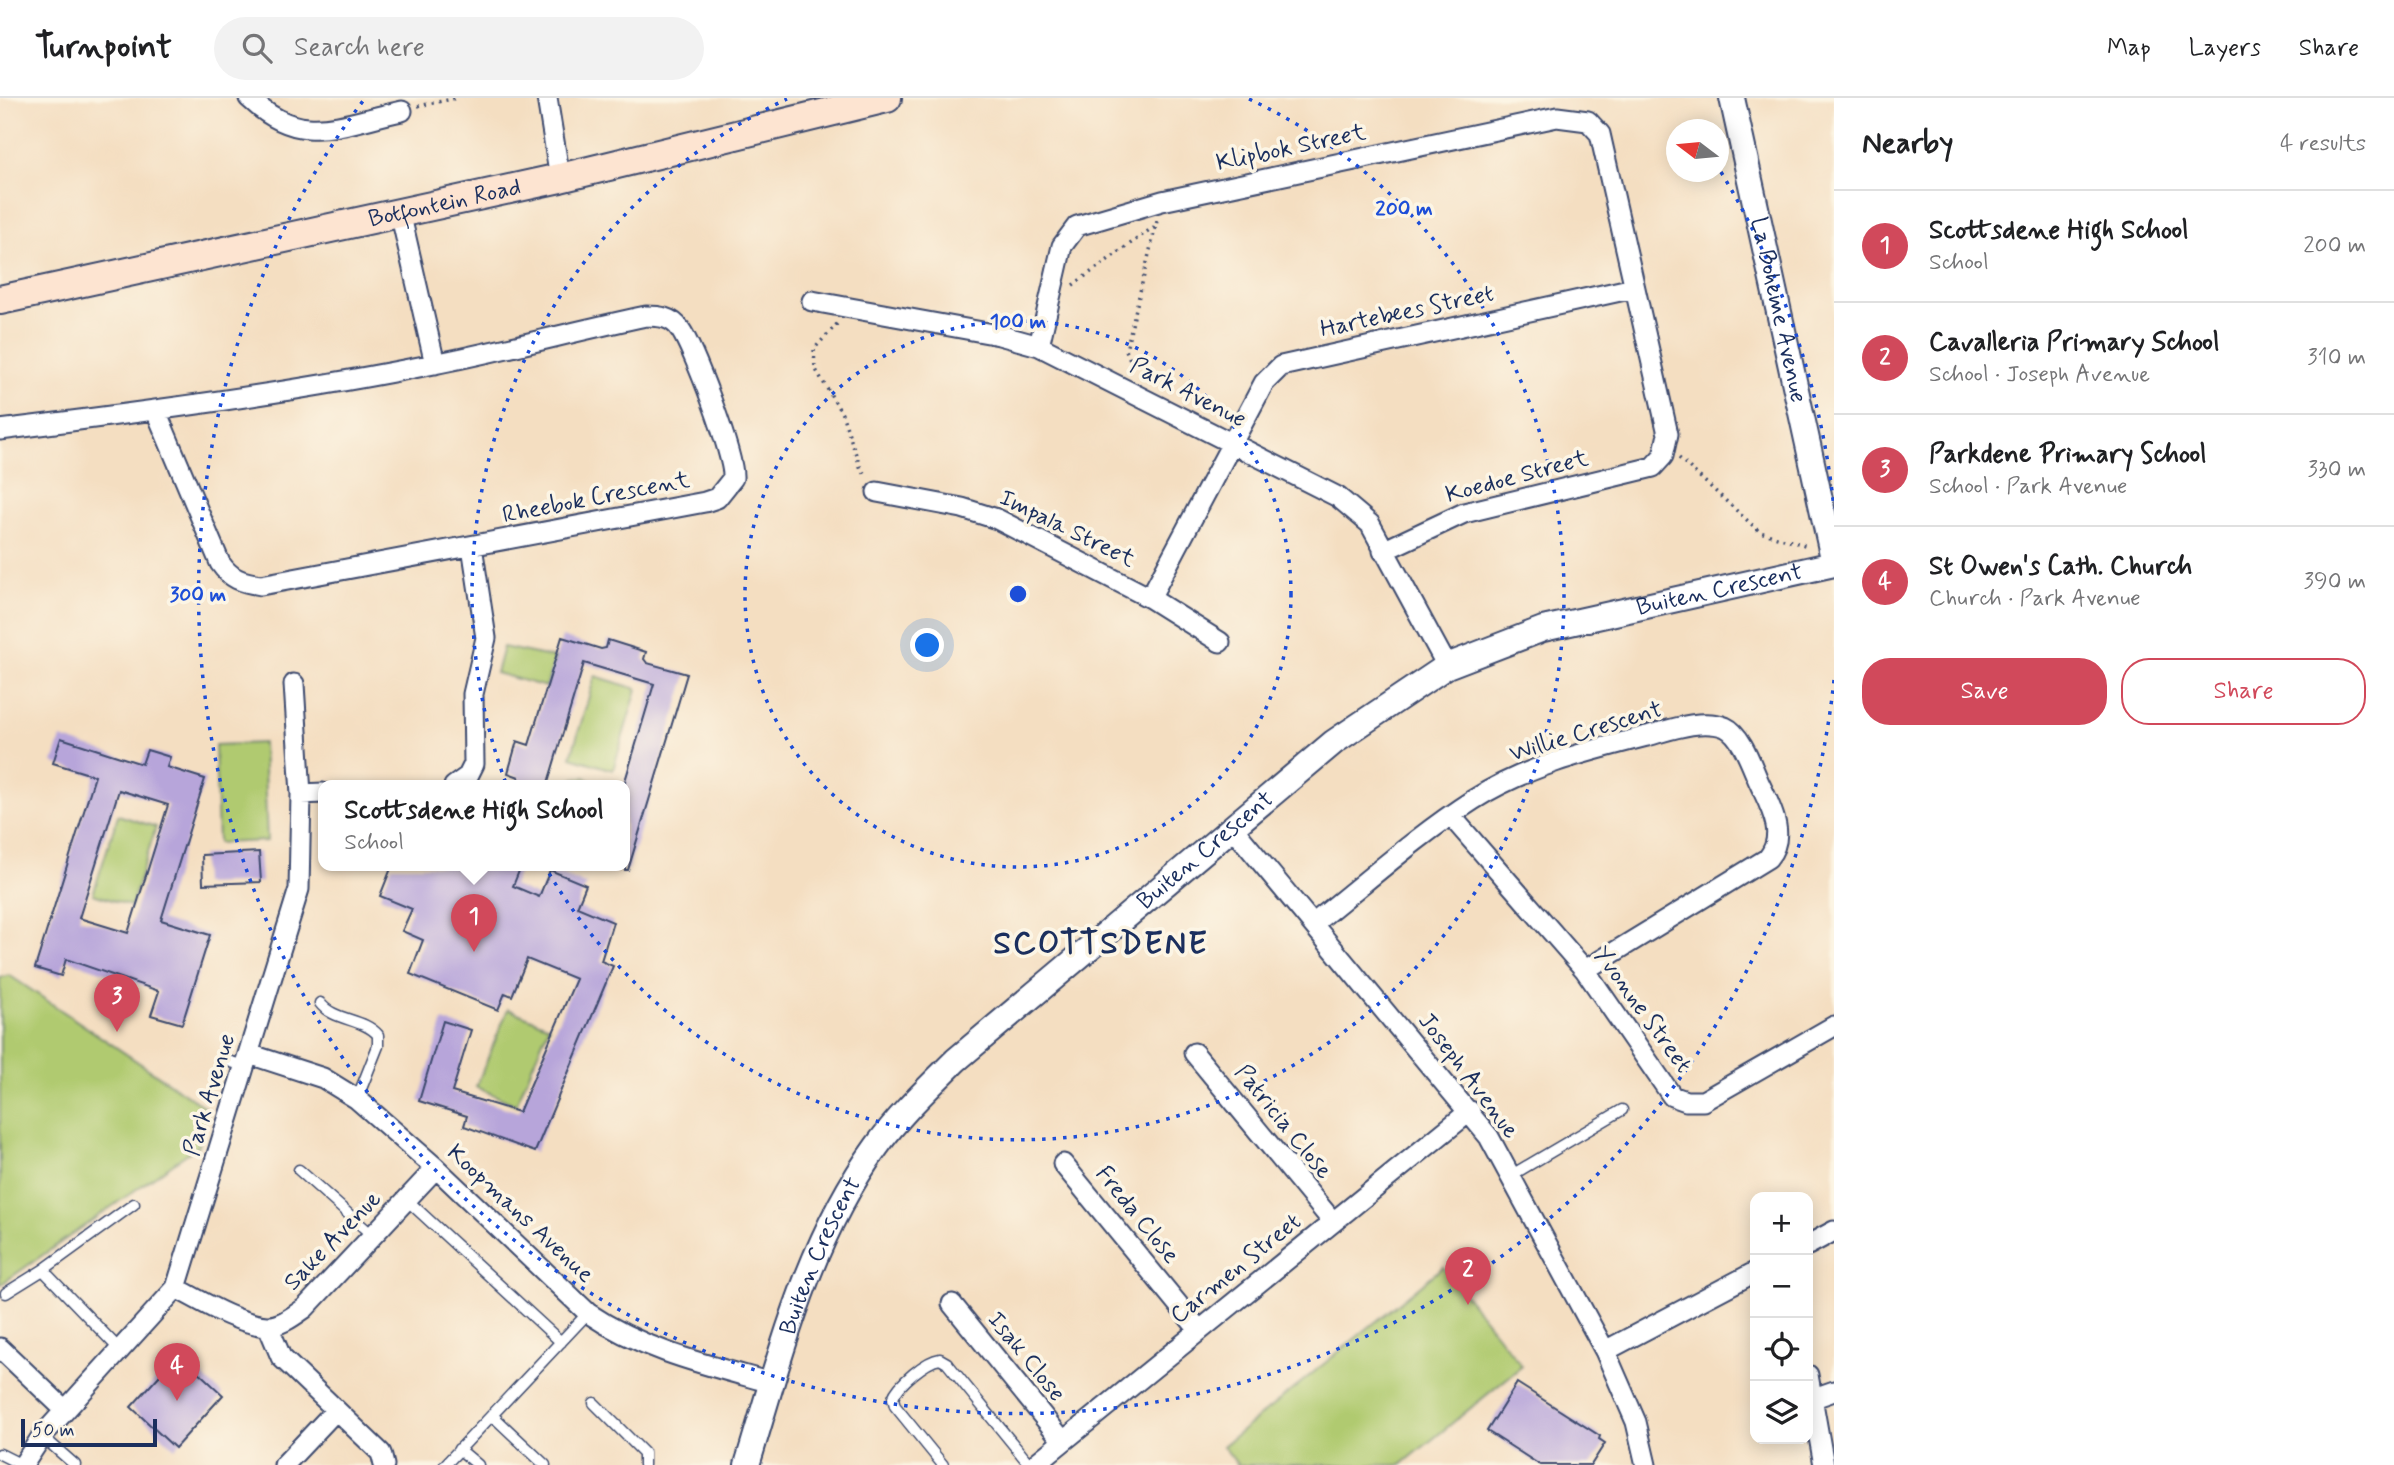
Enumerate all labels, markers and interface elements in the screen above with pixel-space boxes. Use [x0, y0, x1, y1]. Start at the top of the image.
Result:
search box [214, 17, 704, 80]
text: Turnpoint [35, 26, 172, 70]
icon: search [238, 29, 276, 67]
text: Search here [294, 31, 425, 65]
text: Map [2107, 33, 2151, 64]
text: Layers [2189, 33, 2261, 64]
text: Share [2299, 33, 2359, 64]
street label: Klipbok Street [1213, 117, 1369, 179]
north arrow [1666, 119, 1729, 182]
text: Nearby [1862, 124, 1953, 163]
text: 4 results [2280, 129, 2366, 159]
street label: Botfontein Road [365, 171, 524, 235]
text: 200 m [1375, 195, 1433, 223]
street label: La Boheme Avenue [1743, 214, 1814, 406]
text: Scottsdene High School [1929, 214, 2188, 248]
text: 1 [1880, 231, 1890, 261]
text: 200 m [2303, 231, 2366, 261]
text: School [1929, 248, 1989, 278]
street label: Hartebees Street [1317, 278, 1497, 346]
text: 100 m [990, 308, 1046, 336]
text: Cavalleria Primary School [1929, 326, 2219, 360]
text: 2 [1879, 343, 1891, 373]
text: 310 m [2307, 343, 2366, 373]
street label: Park Avenue [1125, 350, 1251, 436]
text: School · Joseph Avenue [1929, 360, 2150, 390]
text: Parkdene Primary School [1929, 438, 2206, 472]
street label: Koedoe Street [1442, 443, 1592, 511]
text: 3 [1880, 455, 1890, 485]
text: 330 m [2308, 455, 2366, 485]
street label: Rheebok Crescent [500, 465, 692, 531]
text: School · Park Avenue [1929, 472, 2128, 502]
street label: Impala Street [994, 483, 1140, 575]
text: St Owen's Cath. Church [1929, 550, 2192, 584]
street label: Buiten Crescent [1633, 556, 1806, 623]
text: 4 [1878, 567, 1892, 597]
text: 390 m [2304, 567, 2366, 597]
text: 300 m [170, 581, 227, 609]
centre of rings [1006, 582, 1030, 606]
text: Church · Park Avenue [1929, 584, 2141, 614]
your location [910, 628, 944, 662]
button: Save [1862, 658, 2107, 725]
button: Share [2121, 658, 2366, 725]
street label: Willie Crescent [1506, 694, 1666, 770]
popup [318, 780, 630, 871]
street label: Buiten Crescent [1131, 784, 1280, 917]
text: Scottsdene High School [344, 794, 604, 828]
text: School [344, 828, 404, 858]
pin: 1 [451, 894, 497, 952]
district label: SCOTTSDENE [993, 923, 1209, 965]
street label: Yvonne Street [1586, 940, 1698, 1080]
pin: 3 [94, 974, 140, 1032]
street label: Joseph Avenue [1410, 1007, 1526, 1145]
street label: Park Avenue [177, 1030, 243, 1160]
street label: Patricia Close [1227, 1058, 1339, 1186]
street label: Koopmans Avenue [440, 1138, 600, 1290]
street label: Freda Close [1088, 1160, 1186, 1270]
street label: Buiten Crescent [772, 1171, 868, 1339]
street label: Sake Avenue [278, 1184, 388, 1298]
map controls [1750, 1192, 1813, 1444]
button: + [1750, 1192, 1813, 1255]
street label: Carmen Street [1164, 1207, 1308, 1331]
pin: 2 [1445, 1247, 1491, 1305]
button: − [1750, 1255, 1813, 1318]
street label: Isak Close [980, 1305, 1072, 1409]
button: locate [1750, 1318, 1813, 1381]
pin: 4 [154, 1343, 200, 1401]
button: layers [1750, 1381, 1813, 1444]
scale bar [21, 1416, 158, 1448]
text: 50 m [32, 1418, 75, 1443]

